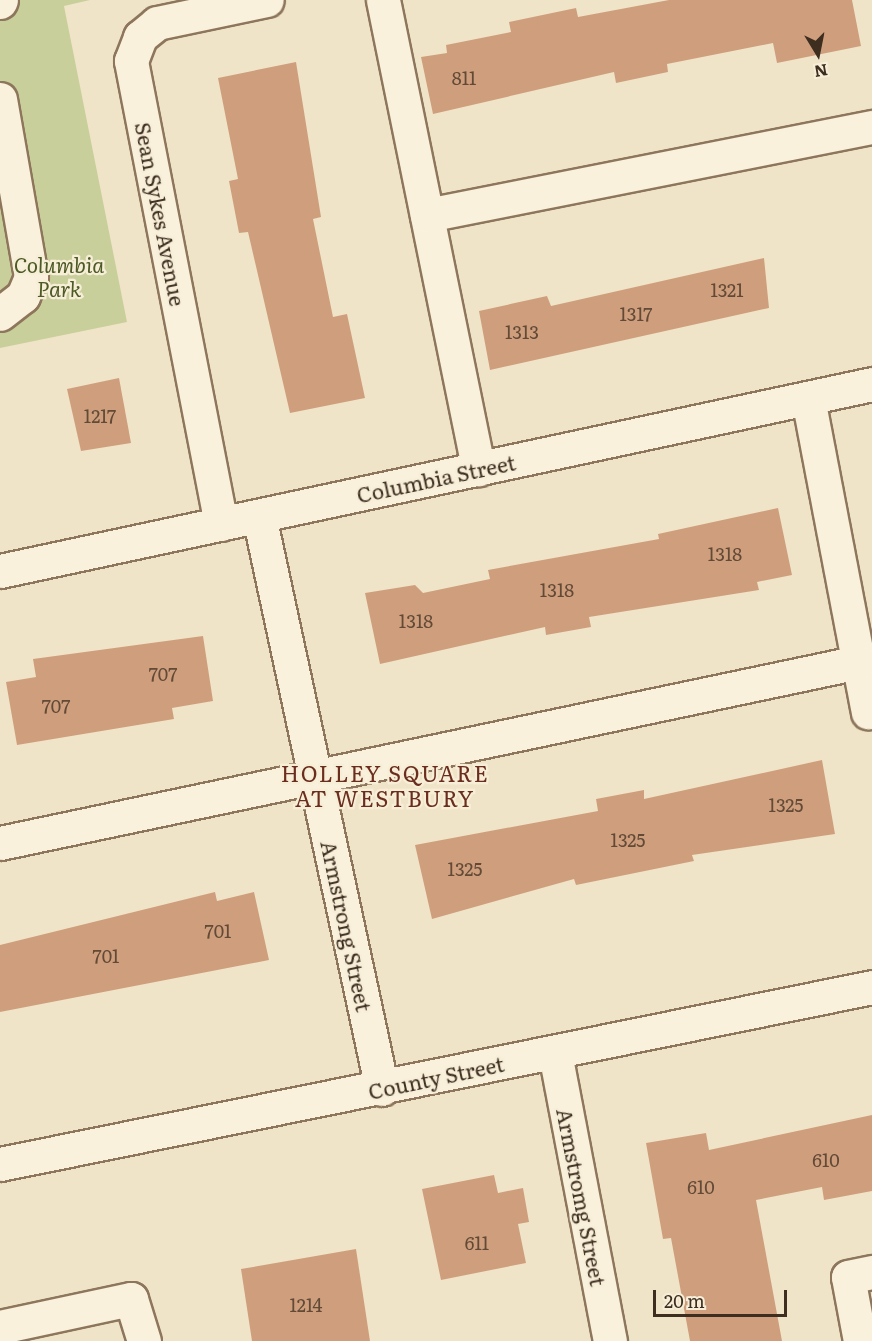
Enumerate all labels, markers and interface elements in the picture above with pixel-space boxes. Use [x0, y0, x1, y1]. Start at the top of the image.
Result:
north arrow [788, 24, 848, 84]
text: N [812, 59, 830, 85]
house number: 811 [452, 67, 476, 89]
street label: Sean Sykes Avenue [131, 120, 191, 308]
park label: Columbia Park [14, 251, 104, 301]
house number: 1321 [711, 279, 743, 301]
house number: 1317 [620, 303, 652, 325]
house number: 1313 [505, 321, 539, 343]
house number: 1217 [84, 405, 116, 427]
street label: Columbia Street [354, 449, 518, 507]
house number: 1318 [708, 543, 742, 565]
house number: 1318 [540, 579, 574, 601]
house number: 1318 [399, 610, 433, 632]
house number: 707 [149, 663, 177, 685]
house number: 707 [42, 695, 70, 717]
district label: HOLLEY SQUARE AT WESTBURY [281, 759, 489, 810]
house number: 1325 [769, 794, 803, 816]
house number: 1325 [611, 829, 645, 851]
street label: Armstrong Street [317, 838, 377, 1014]
house number: 1325 [448, 858, 482, 880]
house number: 701 [205, 920, 231, 942]
house number: 701 [93, 945, 119, 967]
street label: County Street [366, 1050, 506, 1104]
street label: Armstromg Street [552, 1106, 612, 1288]
house number: 610 [812, 1149, 840, 1171]
house number: 610 [687, 1176, 715, 1198]
house number: 611 [465, 1232, 489, 1254]
scale bar [656, 1278, 790, 1316]
text: 20 m [664, 1287, 705, 1314]
house number: 1214 [290, 1294, 322, 1316]

